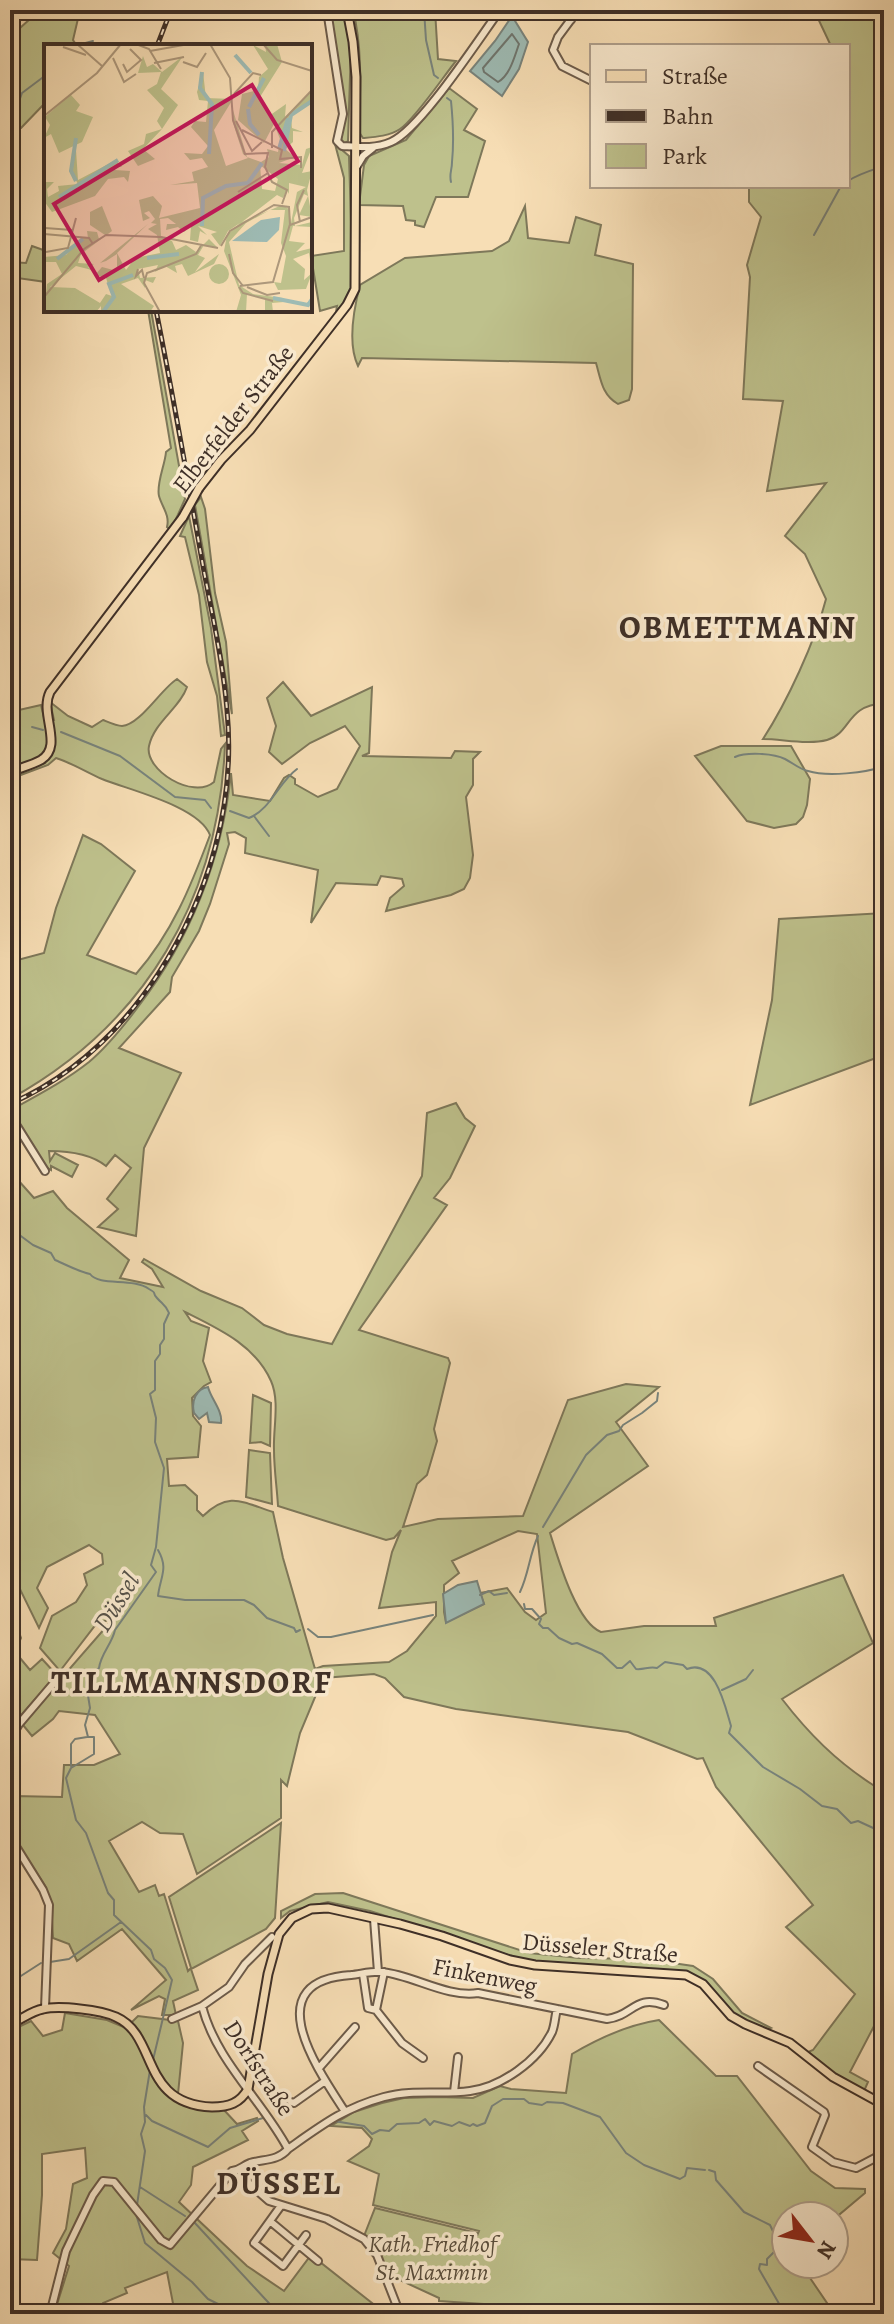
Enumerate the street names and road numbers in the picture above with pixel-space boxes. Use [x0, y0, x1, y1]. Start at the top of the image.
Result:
street label: Elberfelder Straße [165, 338, 301, 500]
street label: Düsseler Straße [521, 1925, 679, 1971]
street label: Finkenweg [430, 1950, 540, 2002]
street label: Dorfstraße [216, 2014, 302, 2122]

